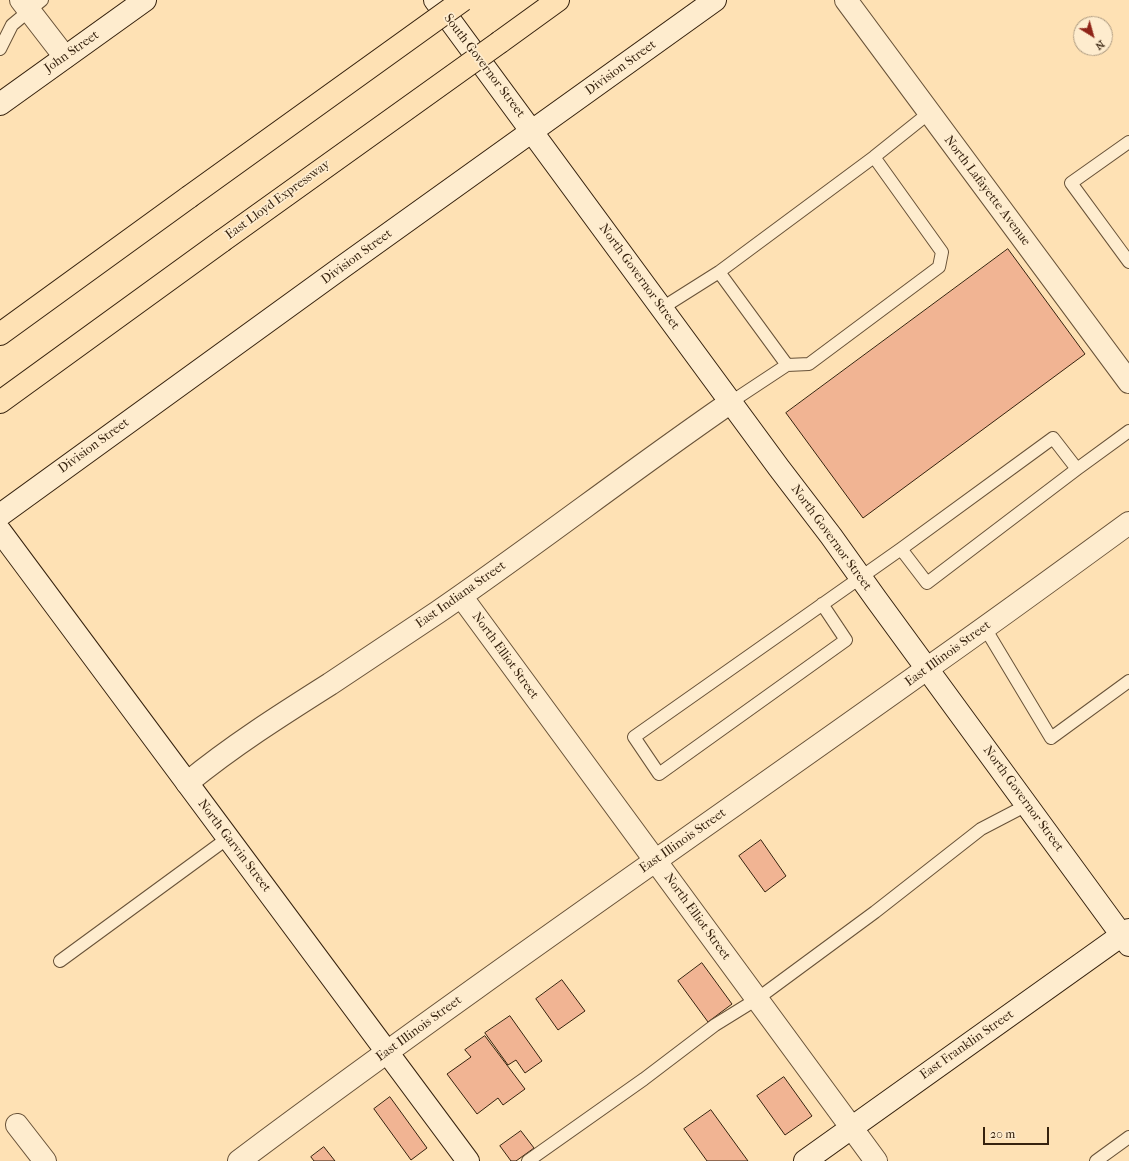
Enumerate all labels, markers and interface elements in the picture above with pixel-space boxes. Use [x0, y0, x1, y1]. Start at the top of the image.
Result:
street label: South Governor Street [440, 11, 528, 121]
north arrow [1073, 16, 1113, 56]
street label: John Street [42, 28, 102, 76]
street label: Division Street [583, 37, 659, 99]
text: N [1093, 37, 1107, 53]
street label: North Lafayette Avenue [940, 133, 1034, 249]
street label: East Lloyd Expressway [223, 157, 333, 243]
street label: North Governor Street [595, 221, 683, 333]
street label: Division Street [319, 226, 395, 288]
street label: Division Street [56, 415, 132, 477]
street label: North Governor Street [787, 482, 875, 594]
street label: East Indiana Street [413, 558, 509, 632]
street label: North Elliot Street [468, 610, 542, 702]
street label: East Illinois Street [902, 618, 994, 690]
street label: North Governor Street [979, 743, 1067, 855]
street label: North Garvin Street [194, 796, 274, 896]
street label: East Illinois Street [637, 805, 729, 877]
street label: North Elliot Street [660, 871, 734, 963]
street label: East Illinois Street [373, 993, 465, 1065]
street label: East Franklin Street [917, 1007, 1017, 1083]
scale bar [985, 1119, 1051, 1145]
text: 20 m [990, 1127, 1015, 1141]

